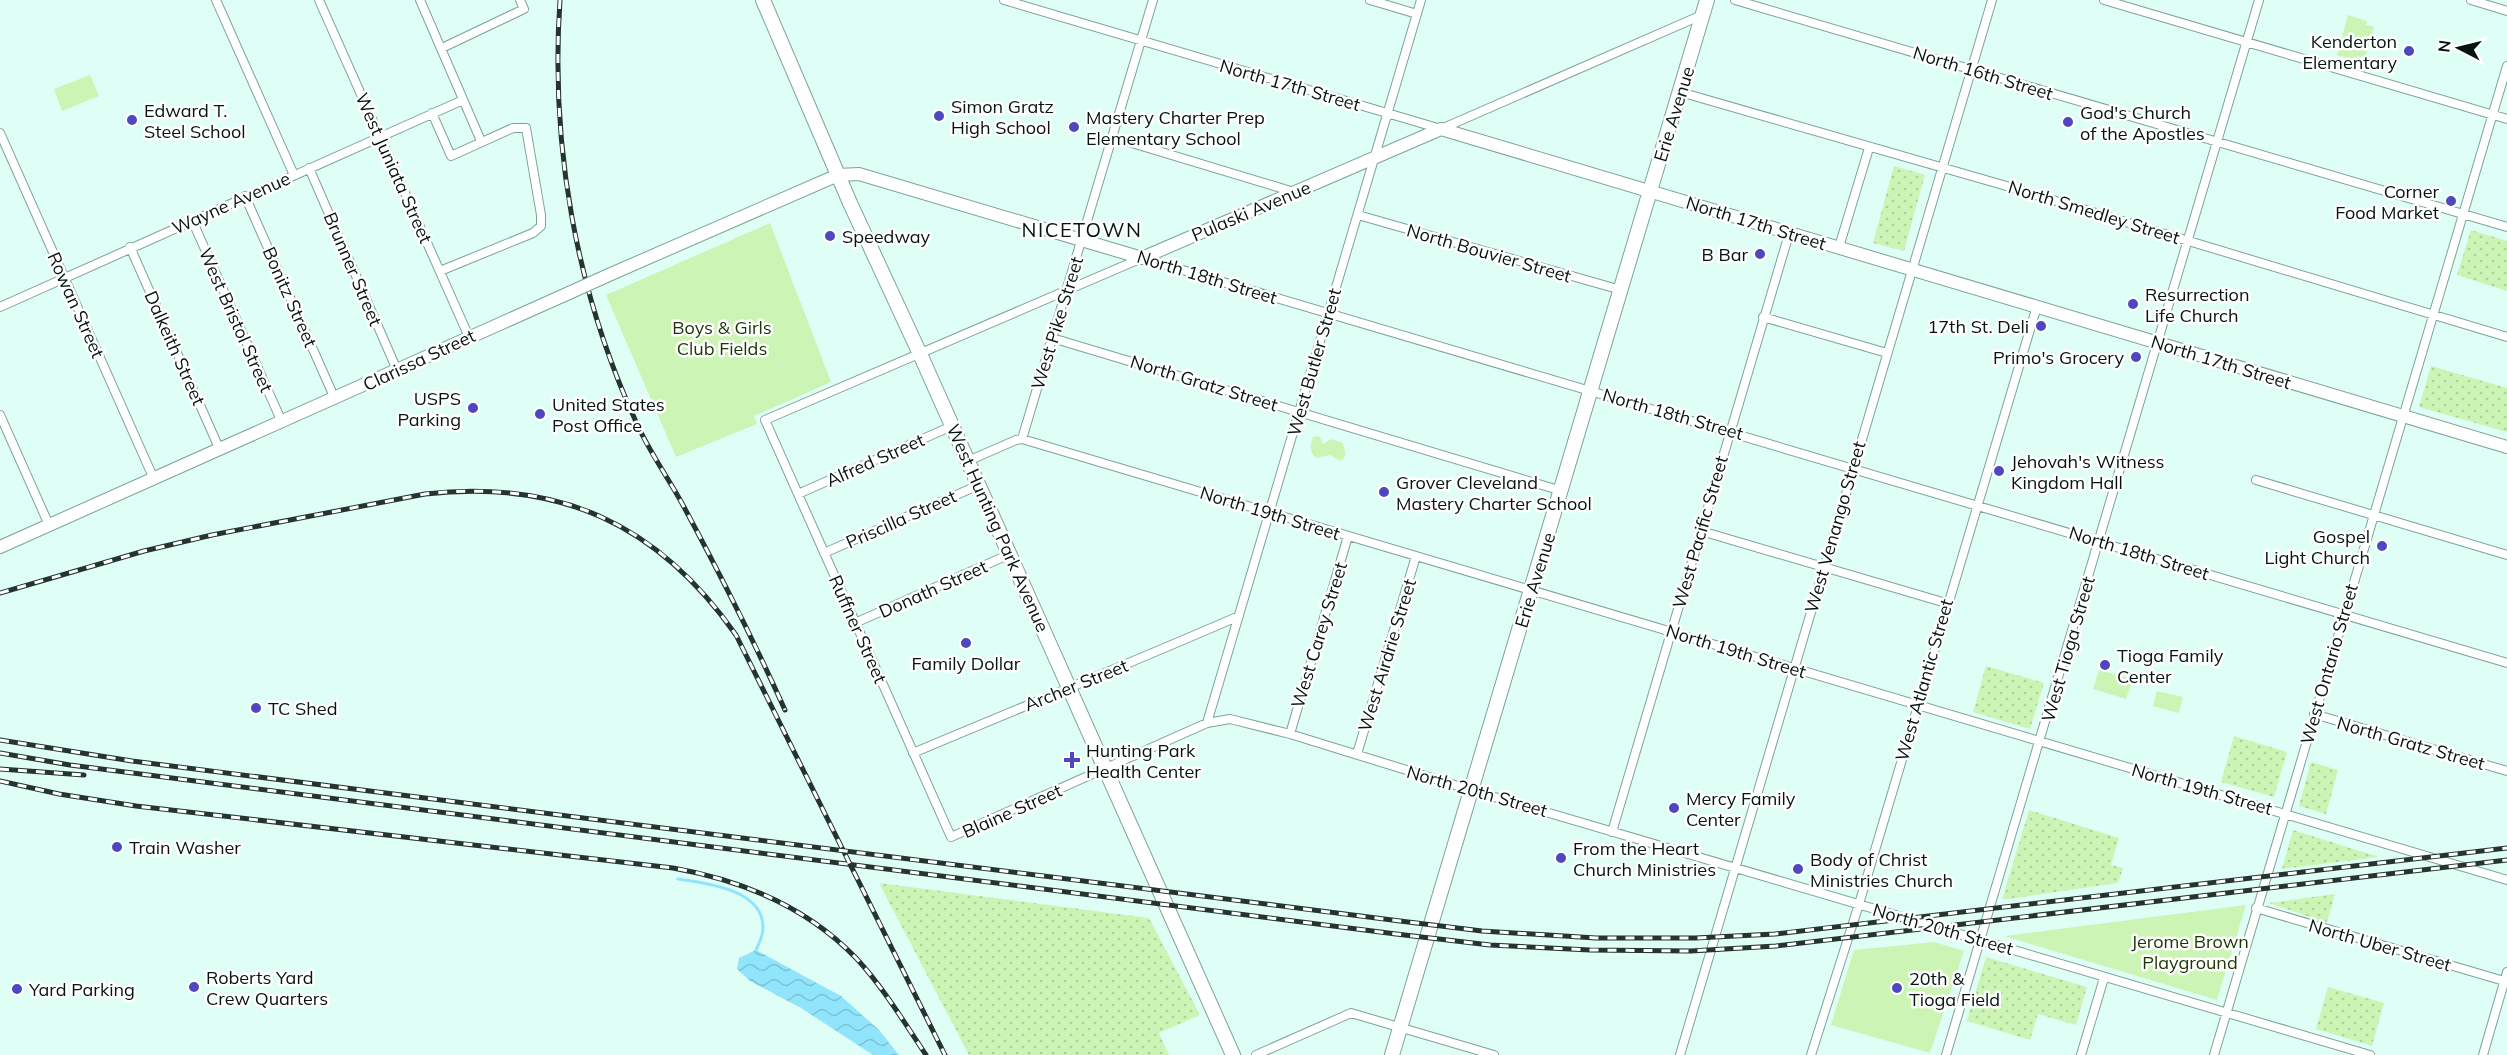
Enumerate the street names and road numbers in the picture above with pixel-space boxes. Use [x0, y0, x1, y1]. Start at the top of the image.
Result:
street label: North 16th Street [1910, 41, 2056, 105]
street label: North 17th Street [1217, 54, 1363, 116]
street label: Erie Avenue [1649, 63, 1699, 165]
street label: West Juniata Street [351, 89, 437, 247]
street label: Wayne Avenue [168, 167, 294, 239]
street label: North Smedley Street [2006, 175, 2182, 249]
street label: Pulaski Avenue [1188, 176, 1314, 246]
street label: North 17th Street [1683, 191, 1829, 255]
street label: Brunner Street [319, 209, 387, 329]
street label: North Bouvier Street [1404, 219, 1574, 287]
street label: Bonitz Street [258, 243, 322, 351]
street label: West Bristol Street [194, 244, 278, 396]
street label: North 18th Street [1134, 245, 1280, 309]
street label: Rowan Street [42, 248, 110, 362]
street label: West Pike Street [1026, 254, 1088, 392]
street label: West Butler Street [1282, 285, 1346, 439]
street label: Dalkeith Street [139, 287, 211, 409]
street label: Clarissa Street [359, 324, 479, 396]
street label: North 17th Street [2148, 330, 2294, 394]
street label: North Gratz Street [1128, 350, 1280, 416]
street label: North 18th Street [1600, 383, 1746, 445]
street label: West Hunting Park Avenue [942, 420, 1054, 636]
street label: Alfred Street [822, 428, 928, 492]
street label: West Venango Street [1799, 439, 1871, 615]
street label: West Pacific Street [1667, 453, 1733, 611]
street label: North 19th Street [1197, 481, 1343, 545]
street label: Priscilla Street [842, 484, 960, 554]
street label: North 18th Street [2066, 521, 2212, 585]
street label: Erie Avenue [1510, 529, 1560, 631]
street label: Donath Street [875, 555, 991, 623]
street label: West Carey Street [1286, 559, 1352, 711]
street label: Ruffner Street [824, 571, 892, 687]
street label: West Tioga Street [2036, 574, 2100, 724]
street label: West Airdrie Street [1353, 576, 1421, 734]
street label: West Ontario Street [2295, 581, 2363, 747]
street label: West Atlantic Street [1890, 596, 1958, 764]
street label: North 19th Street [1663, 619, 1809, 683]
street label: Archer Street [1021, 654, 1131, 716]
street label: North Gratz Street [2334, 711, 2488, 775]
street label: North 19th Street [2129, 758, 2275, 820]
street label: North 20th Street [1404, 760, 1550, 822]
street label: Blaine Street [959, 779, 1065, 843]
street label: North 20th Street [1870, 898, 2016, 960]
street label: North Uber Street [2306, 914, 2454, 976]

